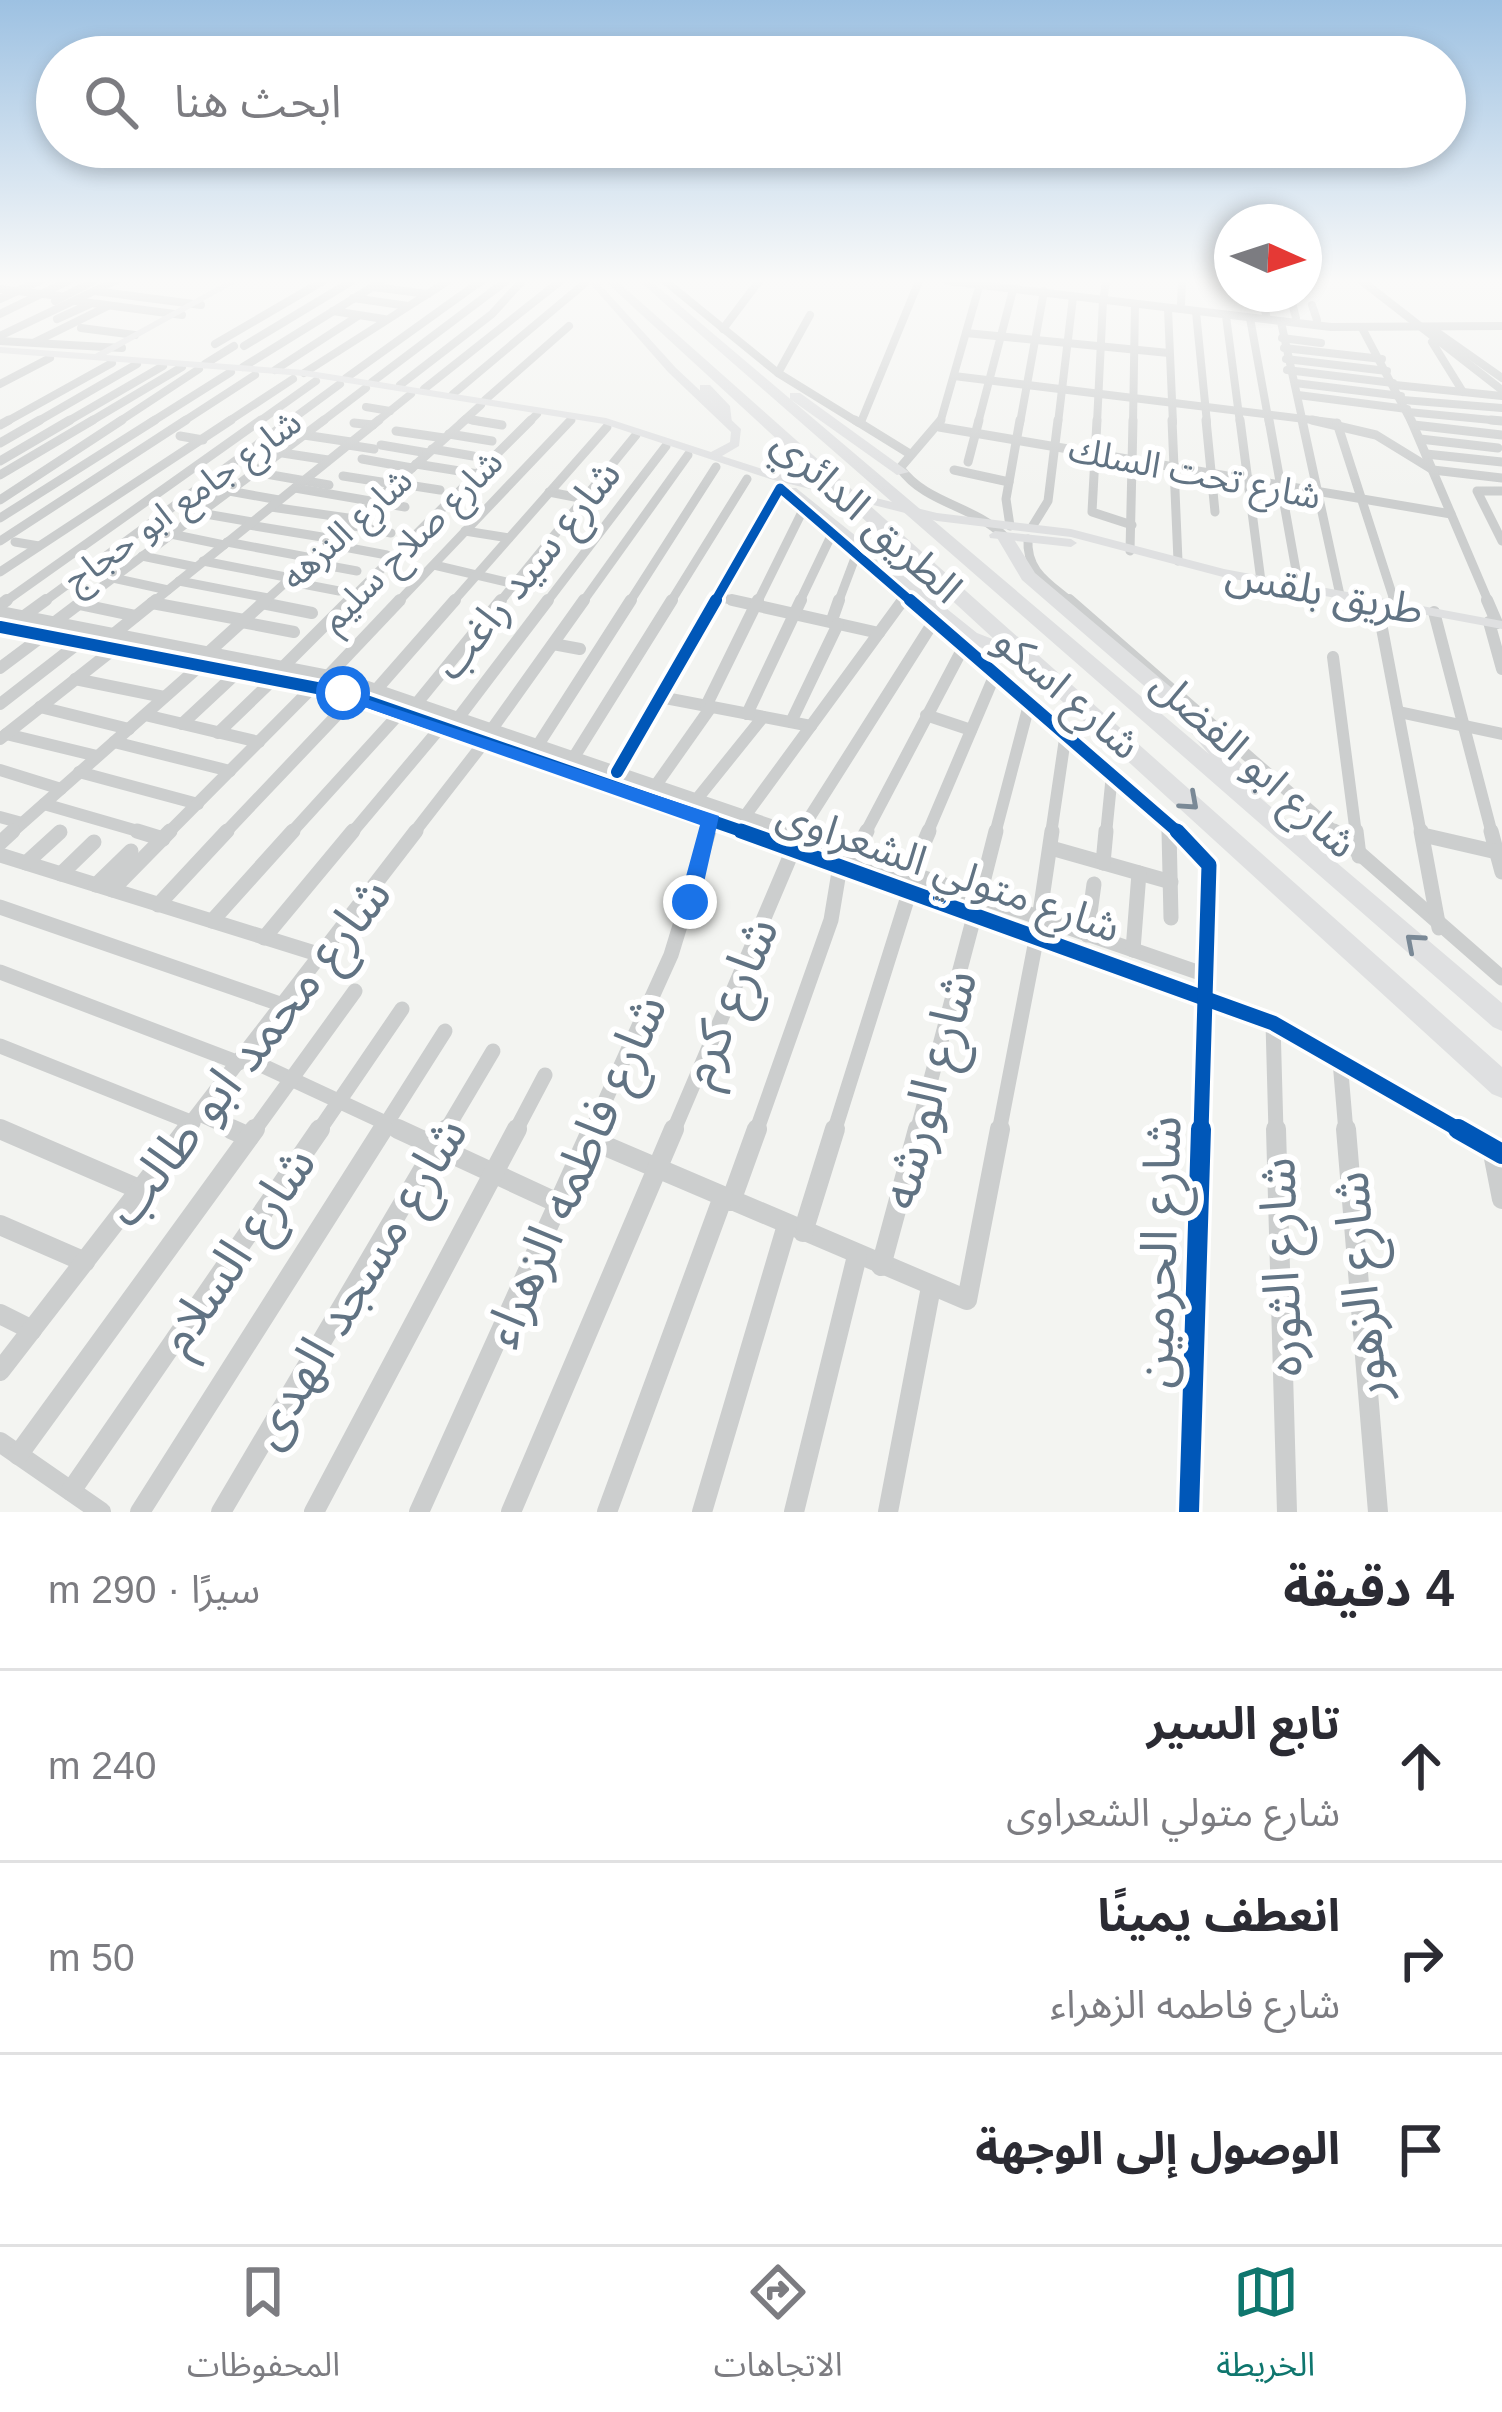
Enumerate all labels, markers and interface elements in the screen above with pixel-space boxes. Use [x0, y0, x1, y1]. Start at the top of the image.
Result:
search box [36, 36, 1466, 168]
icon: search [78, 69, 144, 135]
text: ابحث هنا [174, 76, 342, 127]
north arrow [1214, 204, 1322, 312]
street label: شارع جامع ابو حجاج [56, 401, 312, 605]
street label: الطريق الدائري [758, 418, 972, 619]
street label: شارع تحت السلك [1064, 428, 1324, 523]
street label: شارع صلاح سليم [312, 441, 516, 645]
street label: شارع سيد راغب [425, 451, 636, 693]
street label: شارع النزهه [273, 459, 424, 602]
street label: طريق بلقس [1222, 549, 1428, 636]
street label: شارع اسكو [980, 616, 1150, 774]
street label: شارع ابو الفضل [1138, 659, 1366, 873]
route start [316, 666, 370, 720]
one-way arrow [1176, 788, 1197, 809]
street label: شارع متولي الشعراوى [768, 790, 1126, 959]
street label: شارع محمد ابو طالب [95, 866, 409, 1242]
route end [663, 875, 717, 929]
street label: شارع كرم [668, 908, 798, 1098]
one-way arrow [1406, 935, 1428, 956]
street label: شارع الورشه [869, 963, 996, 1217]
street label: شارع فاطمه الزهراء [471, 985, 686, 1359]
street label: شارع مسجد الهدى [237, 1107, 486, 1462]
street label: شارع الحرمين [1125, 1115, 1201, 1390]
street label: شارع السلام [146, 1136, 334, 1370]
street label: شارع الثوره [1248, 1156, 1322, 1378]
street label: شارع الزهور [1321, 1169, 1407, 1405]
text: 4 دقيقة [1283, 1560, 1454, 1617]
text: سيرًا · 290 m [48, 1568, 260, 1611]
text: تابع السير [1147, 1698, 1340, 1749]
icon: ahead [1388, 1733, 1454, 1799]
text: 240 m [48, 1744, 156, 1787]
text: شارع متولي الشعراوى [1006, 1791, 1340, 1834]
text: انعطف يمينًا [1097, 1890, 1340, 1941]
icon: right [1388, 1925, 1454, 1991]
text: 50 m [48, 1936, 135, 1979]
text: شارع فاطمه الزهراء [1050, 1983, 1340, 2026]
icon: arrive [1388, 2117, 1454, 2183]
text: الوصول إلى الوجهة [975, 2123, 1340, 2174]
tab: المحفوظات [187, 2259, 340, 2400]
tab: الاتجاهات [714, 2259, 843, 2400]
tab: الخريطة [1216, 2259, 1315, 2400]

